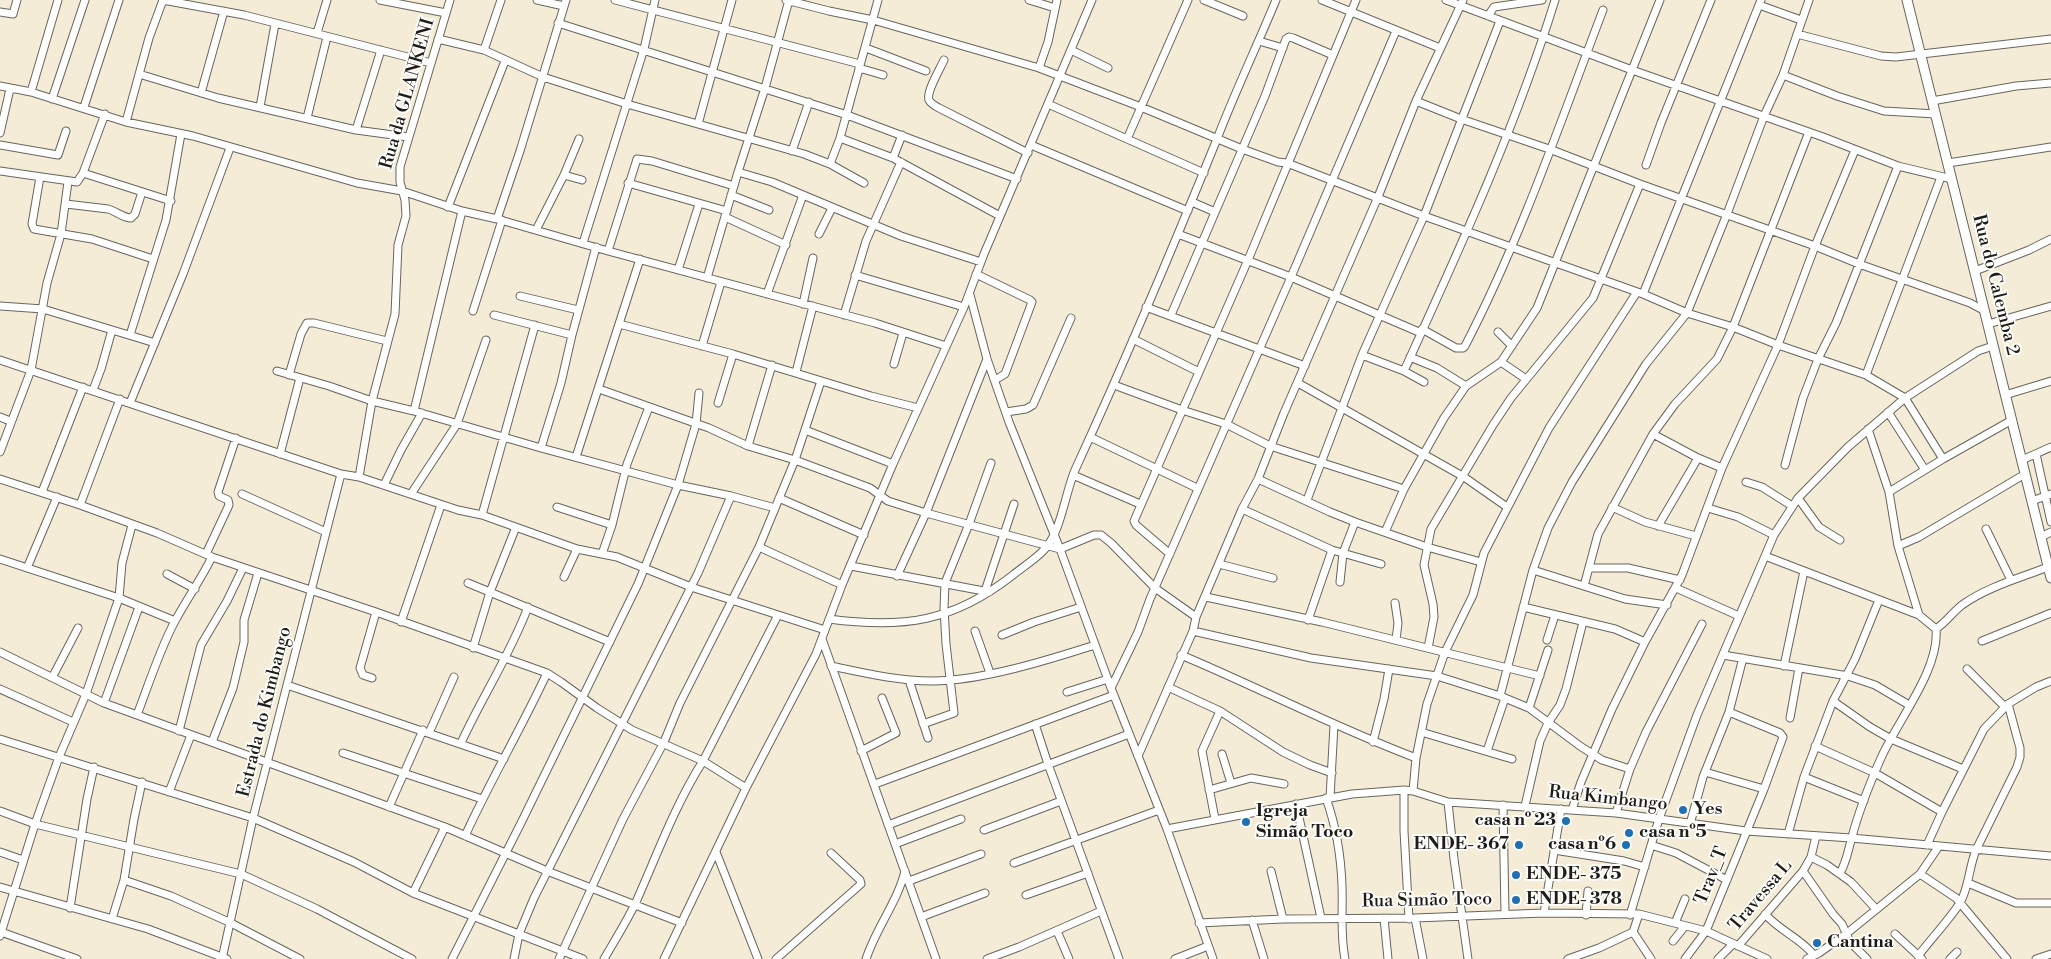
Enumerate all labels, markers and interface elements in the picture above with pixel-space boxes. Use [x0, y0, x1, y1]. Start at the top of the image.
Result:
street label: Rua da GLANKENI [376, 16, 440, 172]
street label: Rua do Calemba 2 [1967, 212, 2023, 358]
street label: Estrada do Kimbango [233, 624, 297, 800]
street label: Rua Kimbango [1547, 782, 1669, 816]
place label: Yes [1693, 799, 1722, 821]
place label: Igreja Simão Toco [1256, 801, 1353, 844]
marker: Yes [1677, 804, 1689, 816]
place label: casa nº 23 [1474, 810, 1556, 832]
marker: casa nº 23 [1560, 815, 1572, 827]
marker: Igreja Simão Toco [1240, 816, 1252, 828]
place label: casa nº5 [1639, 822, 1707, 844]
marker: casa nº5 [1623, 827, 1635, 839]
place label: ENDE- 367 [1413, 834, 1509, 856]
place label: casa nº6 [1548, 834, 1616, 856]
marker: ENDE- 367 [1513, 839, 1525, 851]
marker: casa nº6 [1620, 839, 1632, 851]
street label: Trav_T [1691, 844, 1733, 908]
street label: Travessa L [1725, 856, 1797, 936]
place label: ENDE- 375 [1526, 864, 1621, 886]
marker: ENDE- 375 [1510, 869, 1522, 881]
street label: Rua Simão Toco [1361, 889, 1493, 913]
place label: ENDE- 378 [1526, 889, 1622, 911]
marker: ENDE- 378 [1510, 894, 1522, 906]
place label: Cantina [1827, 932, 1893, 954]
marker: Cantina [1811, 937, 1823, 949]

